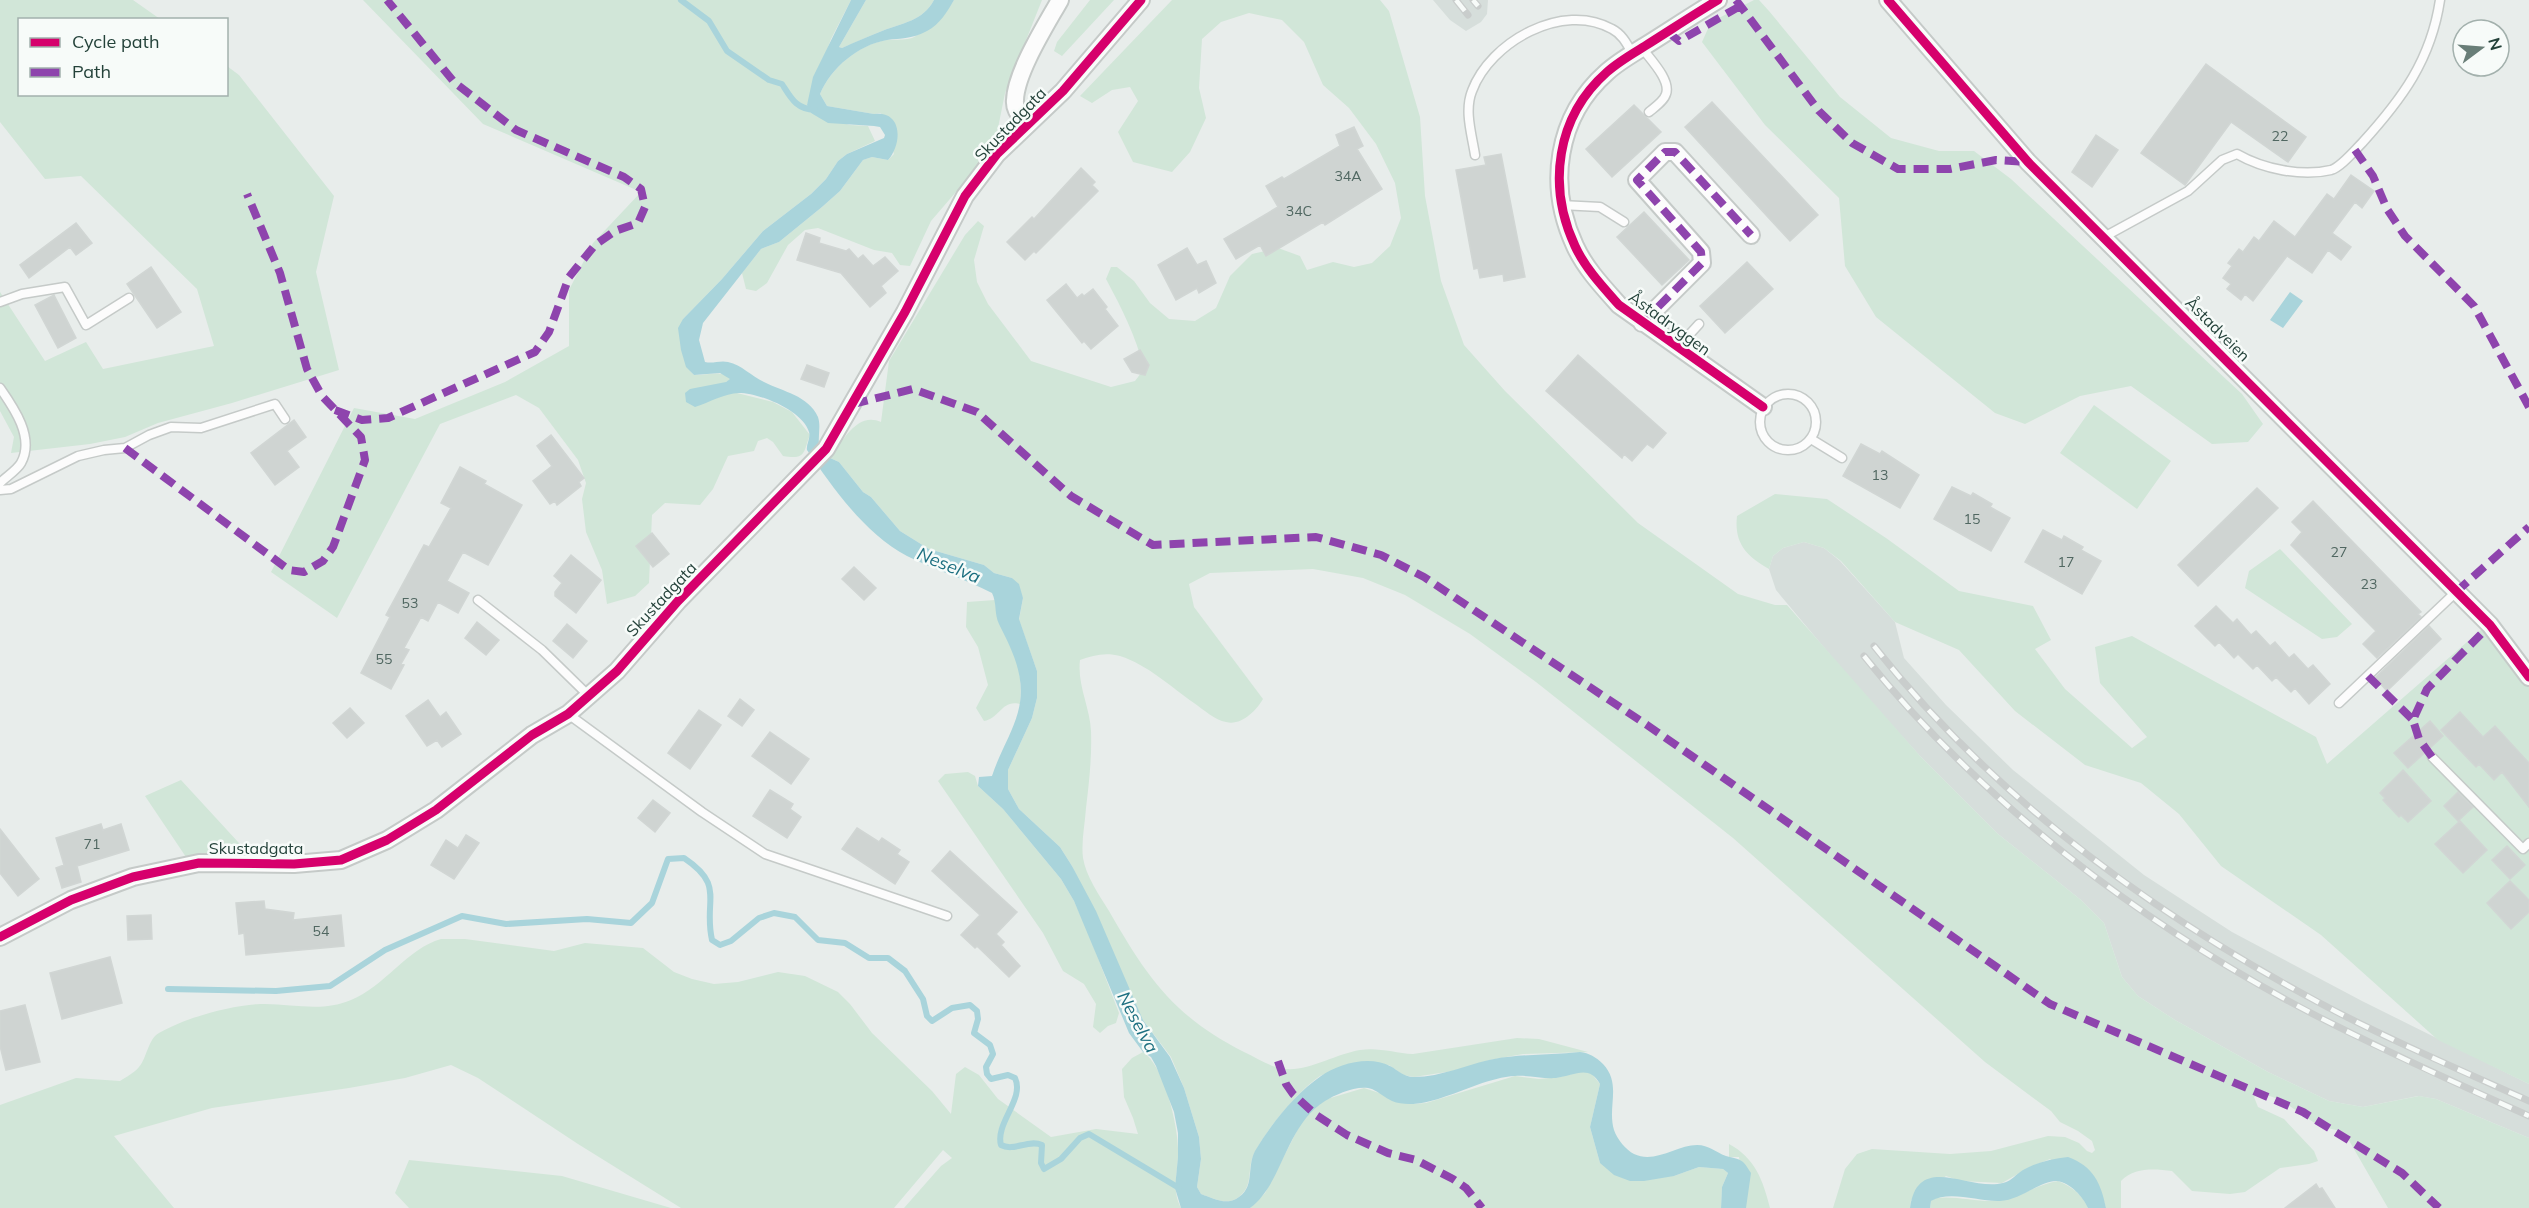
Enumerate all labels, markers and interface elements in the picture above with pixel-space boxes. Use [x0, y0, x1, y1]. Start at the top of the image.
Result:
legend [18, 18, 228, 96]
north arrow [2451, 18, 2511, 78]
text: Cycle path [72, 30, 159, 53]
text: N [2484, 35, 2507, 52]
text: Path [72, 60, 111, 83]
street label: Skustadgata [970, 83, 1050, 165]
house number: 22 [2272, 127, 2288, 145]
house number: 34A [1334, 167, 1362, 185]
house number: 34C [1286, 202, 1312, 220]
street label: Åstadryggen [1625, 287, 1715, 359]
street label: Åstadveien [2181, 292, 2255, 366]
house number: 13 [1872, 466, 1888, 484]
house number: 15 [1964, 510, 1980, 528]
water label: Neselva [914, 542, 984, 588]
house number: 27 [2331, 543, 2347, 561]
house number: 17 [2058, 553, 2074, 571]
street label: Skustadgata [621, 558, 701, 640]
house number: 23 [2361, 575, 2377, 593]
house number: 53 [402, 594, 418, 612]
house number: 55 [376, 650, 392, 668]
house number: 71 [84, 835, 100, 853]
street label: Skustadgata [209, 838, 303, 858]
house number: 54 [313, 922, 330, 940]
water label: Neselva [1112, 987, 1164, 1057]

